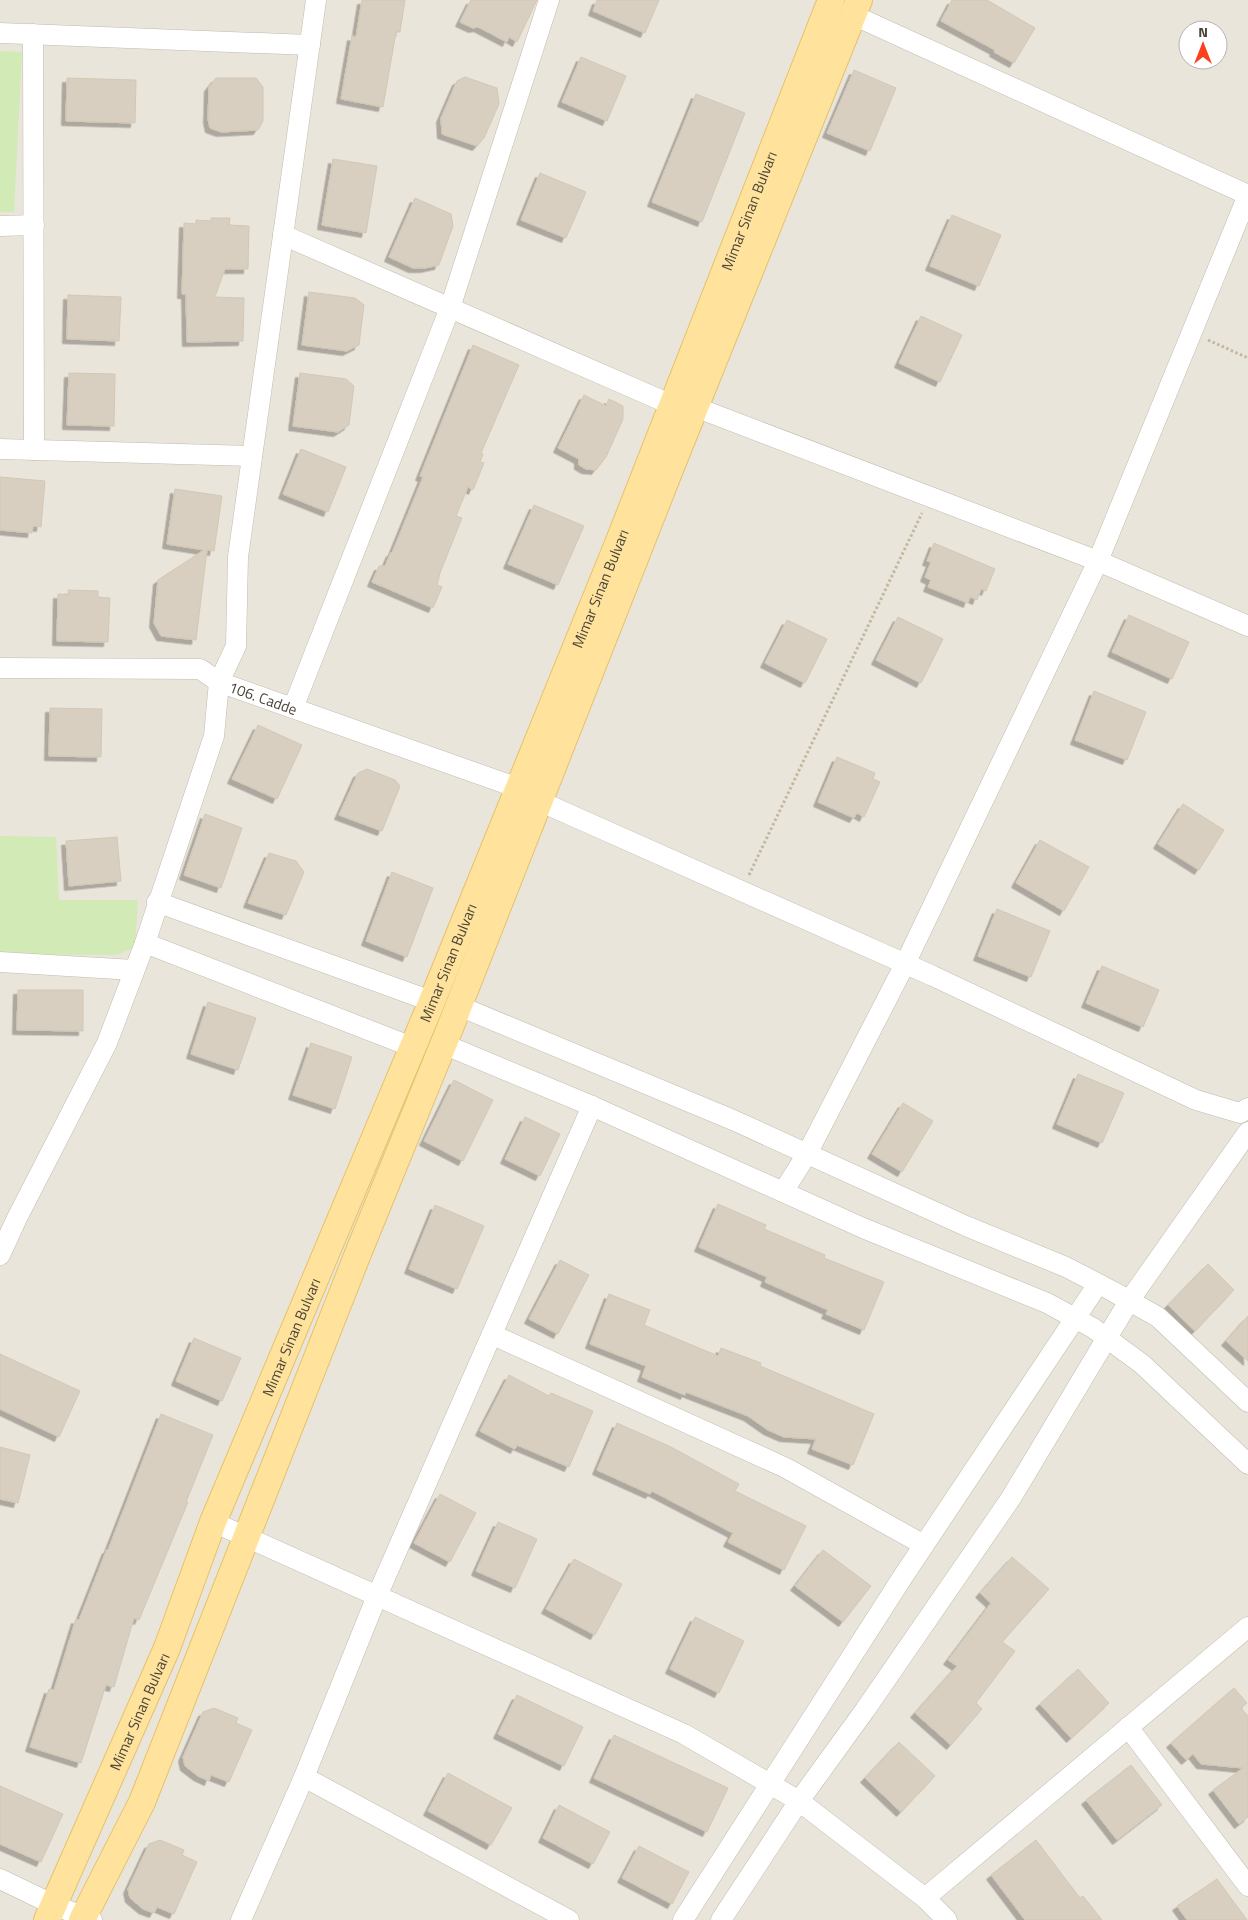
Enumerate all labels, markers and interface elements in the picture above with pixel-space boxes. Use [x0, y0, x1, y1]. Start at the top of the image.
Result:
north arrow [1178, 20, 1228, 70]
text: N [1198, 21, 1208, 42]
street label: Mimar Sinan Bulvarı [715, 147, 782, 274]
street label: Mimar Sinan Bulvarı [565, 525, 634, 651]
street label: 106. Cadde [226, 675, 301, 720]
street label: Mimar Sinan Bulvarı [413, 900, 482, 1026]
street label: Mimar Sinan Bulvarı [256, 1274, 326, 1400]
street label: Mimar Sinan Bulvarı [103, 1649, 175, 1774]

